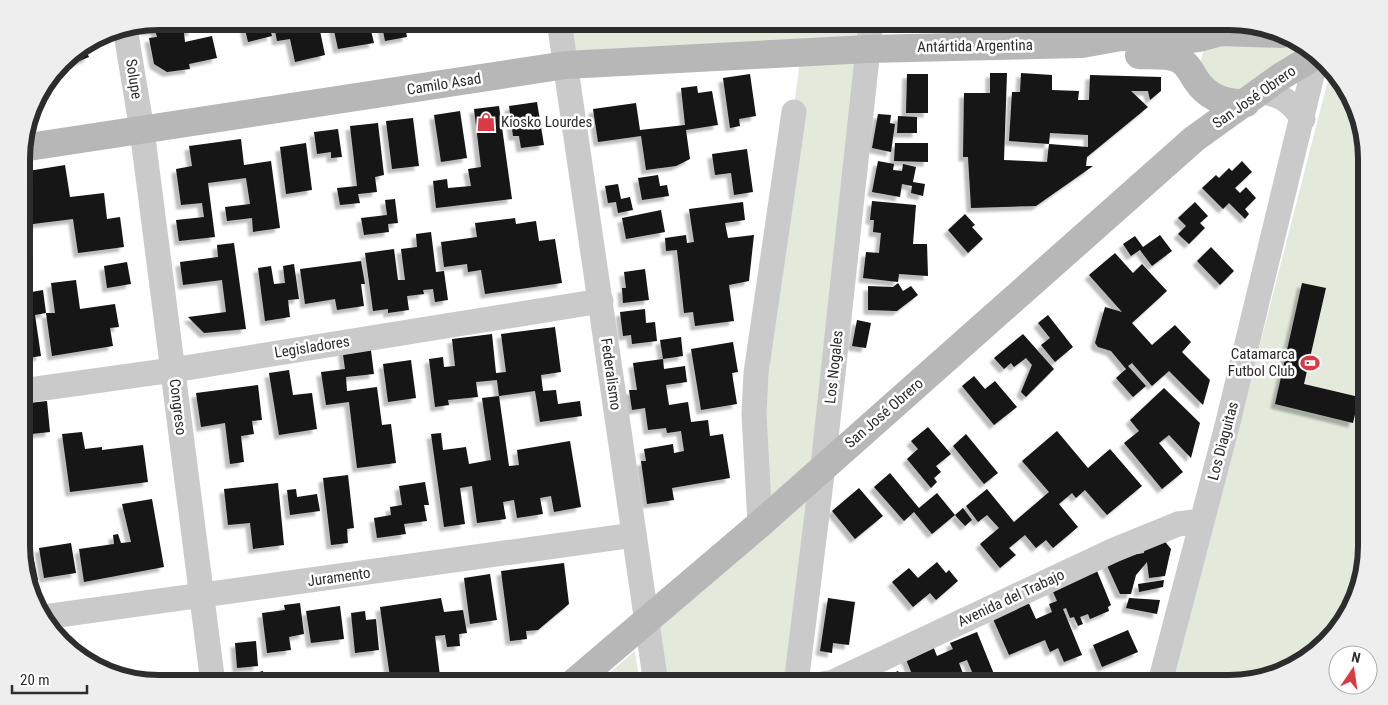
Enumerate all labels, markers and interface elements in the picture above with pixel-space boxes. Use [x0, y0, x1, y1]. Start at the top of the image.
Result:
street label: Antártida Argentina [917, 36, 1033, 56]
street label: Solupe [122, 58, 146, 100]
street label: San José Obrero [1209, 62, 1299, 132]
street label: Camilo Asad [406, 69, 482, 99]
shop icon: Kiosko Lourdes [475, 111, 497, 133]
place label: Kiosko Lourdes [501, 113, 593, 131]
street label: Los Nogales [821, 329, 847, 405]
street label: Legisladores [273, 332, 351, 362]
street label: Federalismo [597, 337, 625, 411]
place label: Catamarca Futbol Club [1228, 345, 1295, 380]
sports icon: Catamarca Futbol Club [1299, 352, 1321, 374]
street label: San José Obrero [841, 374, 927, 452]
street label: Congreso [166, 378, 190, 436]
street label: Los Diaguitas [1204, 400, 1242, 482]
street label: Juramento [306, 564, 372, 590]
street label: Avenida del Trabajo [955, 565, 1067, 631]
north arrow [1328, 645, 1378, 695]
text: N [1350, 649, 1362, 666]
scale bar [12, 662, 88, 694]
text: 20 m [20, 671, 50, 689]

